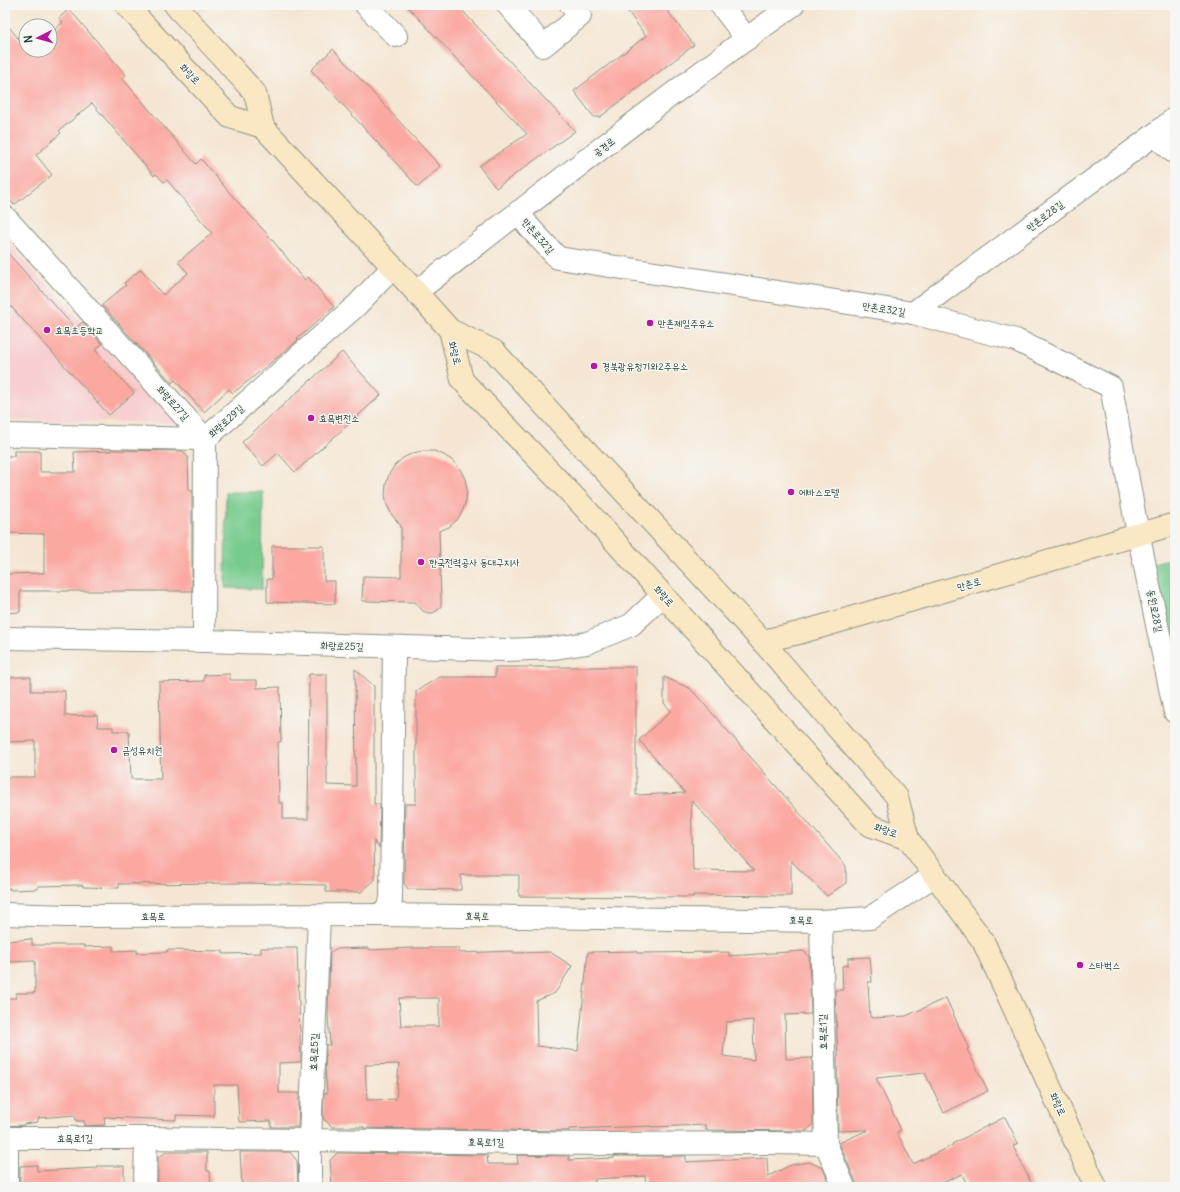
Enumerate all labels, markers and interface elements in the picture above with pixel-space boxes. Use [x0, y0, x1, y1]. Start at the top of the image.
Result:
north arrow [18, 18, 58, 58]
text: N [21, 35, 35, 44]
street label: 화랑로 [177, 61, 203, 87]
street label: 공경로 [590, 135, 618, 159]
street label: 만촌로28길 [1024, 198, 1066, 234]
street label: 만촌로32길 [519, 215, 557, 257]
street label: 만촌로32길 [862, 299, 906, 319]
place label: 만촌제일주유소 [658, 317, 714, 330]
marker: 만촌제일주유소 [645, 318, 655, 328]
place label: 효목초등학교 [55, 324, 103, 337]
marker: 효목초등학교 [42, 325, 52, 335]
street label: 화랑로 [446, 340, 464, 366]
place label: 경북광유청기와2주유소 [602, 360, 688, 373]
marker: 경북광유청기와2주유소 [589, 361, 599, 371]
street label: 화랑로27길 [154, 383, 192, 423]
street label: 화랑로29길 [206, 402, 246, 440]
place label: 효목변전소 [319, 412, 359, 425]
marker: 효목변전소 [306, 413, 316, 423]
place label: 에바스모텔 [799, 486, 839, 499]
marker: 에바스모텔 [786, 487, 796, 497]
place label: 한국전력공사 동대구지사 [429, 556, 520, 569]
marker: 한국전력공사 동대구지사 [416, 557, 426, 567]
street label: 만촌로 [956, 574, 982, 594]
street label: 화랑로 [651, 583, 677, 609]
street label: 동원로28길 [1144, 588, 1166, 634]
street label: 화랑로25길 [320, 639, 364, 653]
place label: 금성유치원 [122, 744, 162, 757]
marker: 금성유치원 [109, 745, 119, 755]
street label: 화랑로 [872, 820, 900, 840]
street label: 효목로 [465, 909, 489, 923]
street label: 효목로 [141, 910, 165, 923]
street label: 효목로 [789, 913, 813, 927]
place label: 스타벅스 [1088, 959, 1120, 972]
marker: 스타벅스 [1075, 960, 1085, 970]
street label: 효목로1길 [816, 1014, 830, 1050]
street label: 효목로5길 [307, 1033, 321, 1071]
street label: 화랑로 [1047, 1090, 1069, 1118]
street label: 효목로1길 [57, 1132, 93, 1145]
street label: 효목로1길 [468, 1135, 504, 1149]

